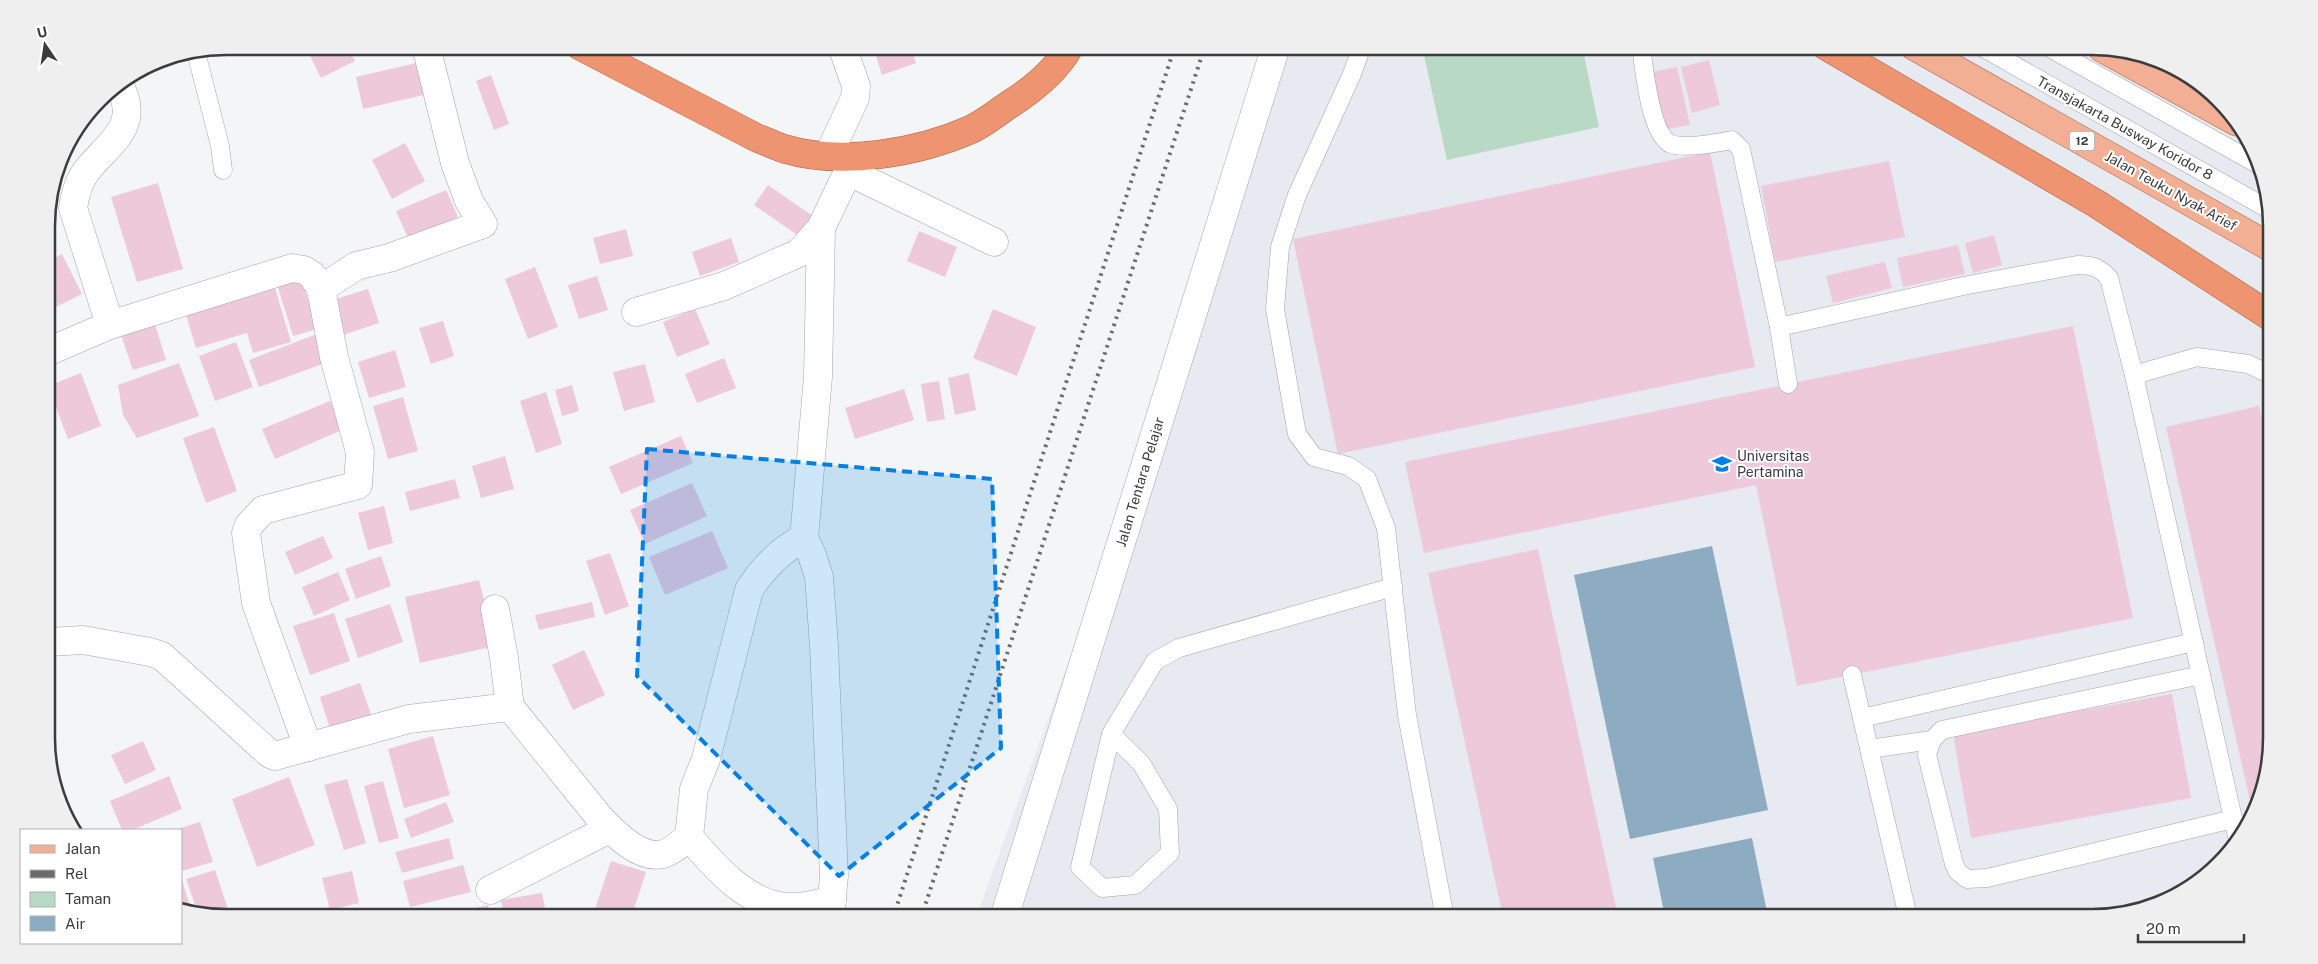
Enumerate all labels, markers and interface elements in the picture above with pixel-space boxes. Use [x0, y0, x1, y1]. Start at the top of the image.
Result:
north arrow [20, 20, 70, 70]
text: U [35, 23, 49, 41]
street label: Transjakarta Busway Koridor 8 [2034, 73, 2216, 183]
road number: 12 [2070, 132, 2094, 150]
street label: Jalan Teuku Nyak Arief [2102, 148, 2240, 234]
street label: Jalan Tentara Pelajar [1113, 415, 1167, 549]
place label: Universitas Pertamina [1737, 448, 1809, 480]
school or university icon: Universitas Pertamina [1711, 453, 1733, 475]
legend [20, 829, 182, 944]
text: Jalan [65, 840, 101, 857]
text: Rel [65, 865, 88, 882]
text: Taman [65, 890, 111, 907]
scale bar [2138, 912, 2244, 944]
text: Air [65, 915, 85, 932]
text: 20 m [2146, 920, 2181, 937]

